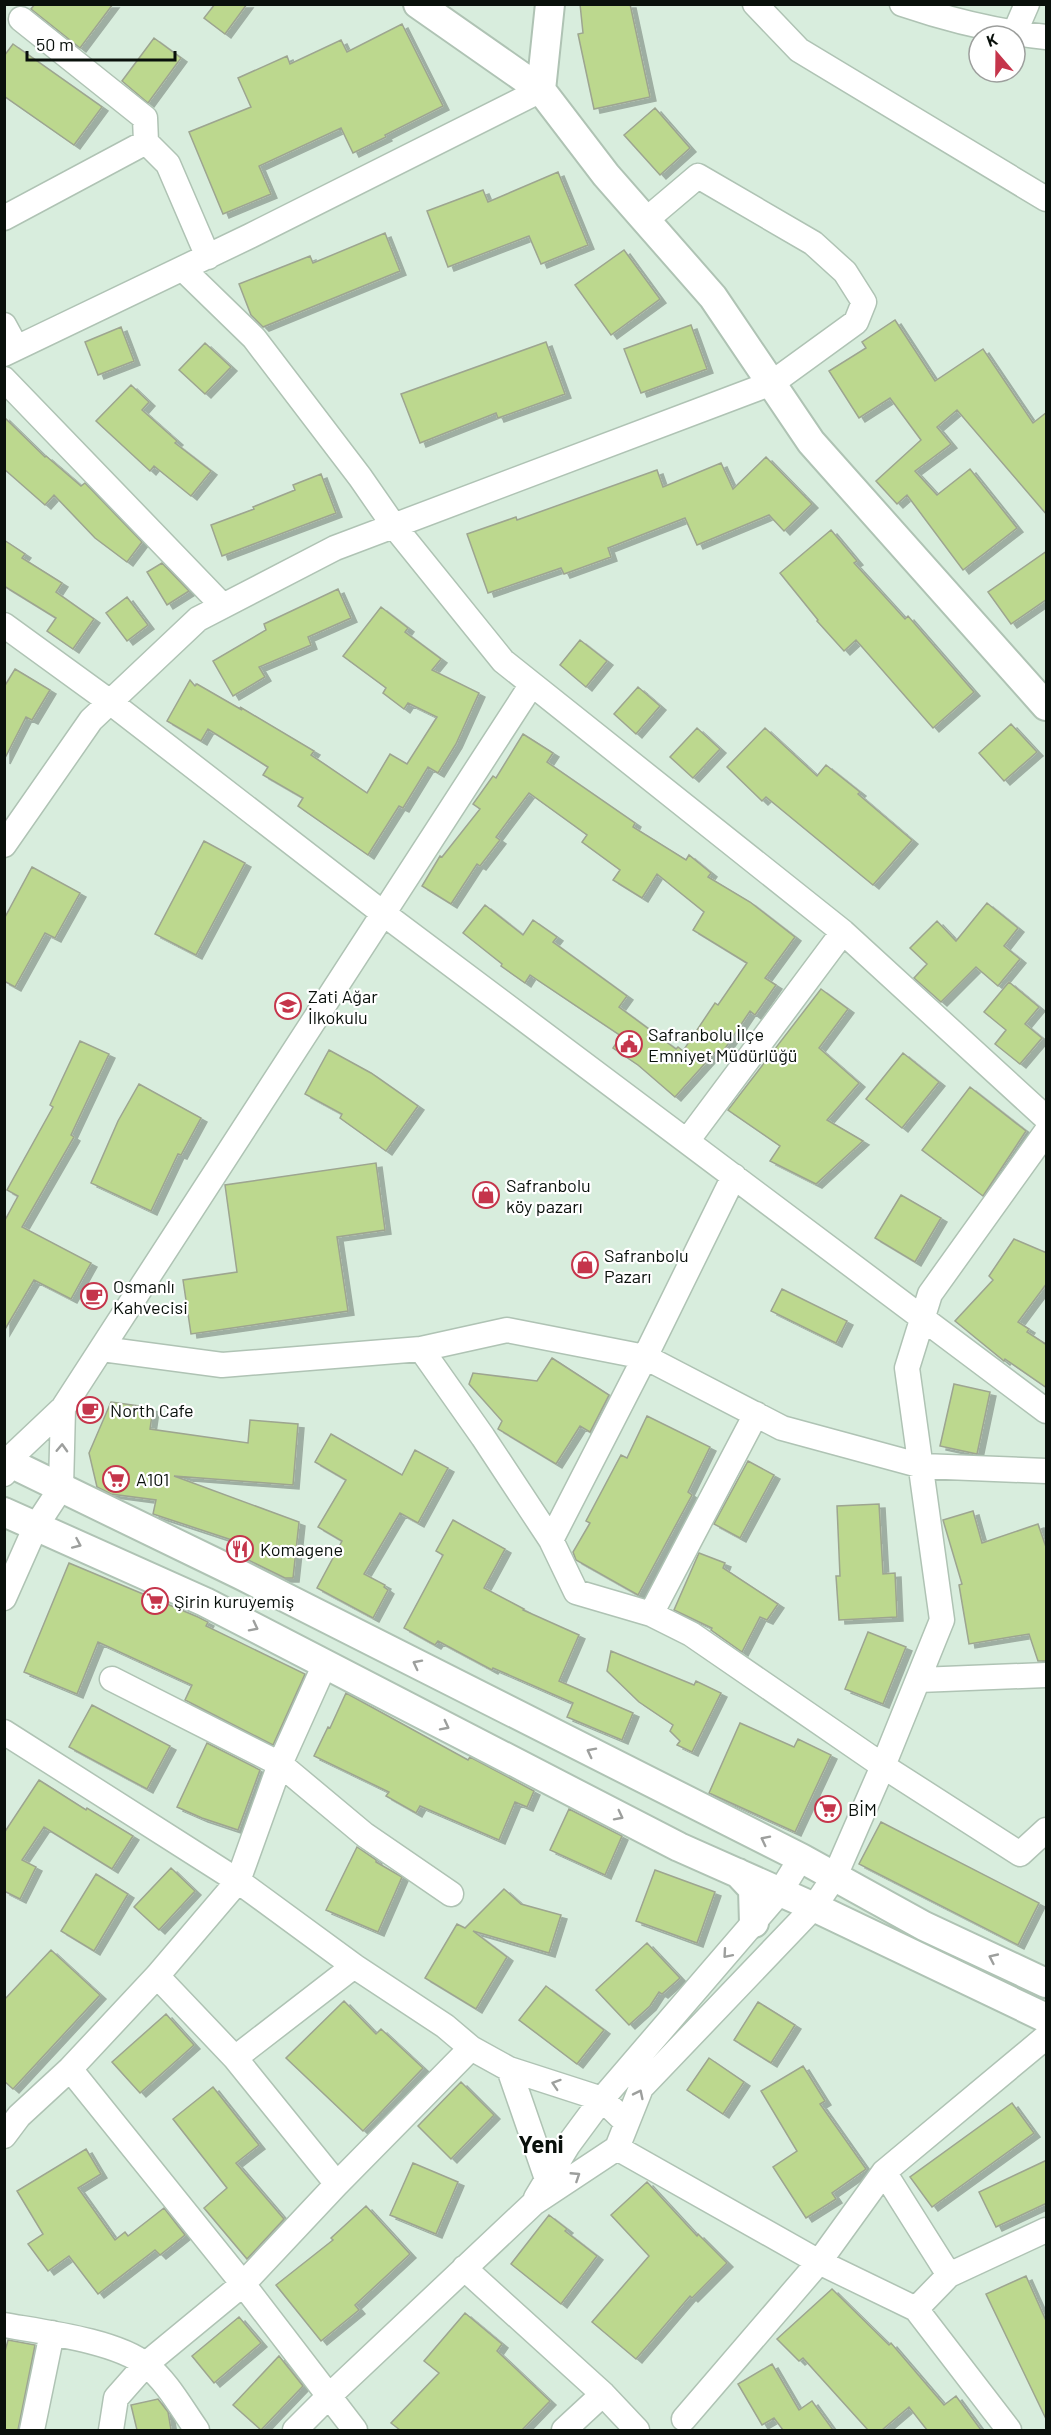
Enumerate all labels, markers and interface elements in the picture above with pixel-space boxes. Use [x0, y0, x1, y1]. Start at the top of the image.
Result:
scale bar [27, 24, 176, 62]
north arrow [967, 24, 1027, 84]
text: K [984, 29, 1000, 50]
text: 50 m [36, 33, 74, 55]
place label: Zati Ağar İlkokulu [308, 985, 378, 1028]
school or university icon: Zati Ağar İlkokulu [273, 991, 303, 1021]
place label: Safranbolu İlçe Emniyet Müdürlüğü [648, 1023, 798, 1066]
public building icon: Safranbolu İlçe Emniyet Müdürlüğü [614, 1029, 644, 1059]
place label: Safranbolu köy pazarı [506, 1174, 591, 1217]
shop icon: Safranbolu köy pazarı [471, 1180, 501, 1210]
place label: Safranbolu Pazarı [604, 1244, 689, 1287]
shop icon: Safranbolu Pazarı [570, 1250, 600, 1280]
place label: Osmanlı Kahvecisi [113, 1275, 188, 1318]
cafe icon: Osmanlı Kahvecisi [79, 1281, 109, 1311]
cafe icon: North Cafe [75, 1395, 105, 1425]
place label: North Cafe [110, 1399, 194, 1421]
one-way arrow [56, 1444, 68, 1453]
supermarket icon: A101 [101, 1464, 131, 1494]
place label: A101 [136, 1468, 169, 1490]
restaurant icon: Komagene [225, 1534, 255, 1564]
one-way arrow [71, 1537, 82, 1549]
place label: Komagene [260, 1538, 343, 1560]
supermarket icon: Şirin kuruyemiş [140, 1586, 170, 1616]
place label: Şirin kuruyemiş [174, 1590, 294, 1612]
one-way arrow [247, 1620, 258, 1631]
one-way arrow [412, 1659, 423, 1671]
one-way arrow [439, 1719, 450, 1730]
one-way arrow [586, 1747, 597, 1759]
supermarket icon: BİM [813, 1794, 843, 1824]
place label: BİM [848, 1798, 877, 1820]
one-way arrow [612, 1808, 623, 1820]
one-way arrow [760, 1835, 771, 1847]
one-way arrow [723, 1947, 734, 1958]
one-way arrow [989, 1954, 1000, 1966]
one-way arrow [551, 2079, 562, 2091]
one-way arrow [632, 2089, 644, 2100]
district label: Yeni [518, 2129, 564, 2158]
one-way arrow [569, 2172, 580, 2183]

